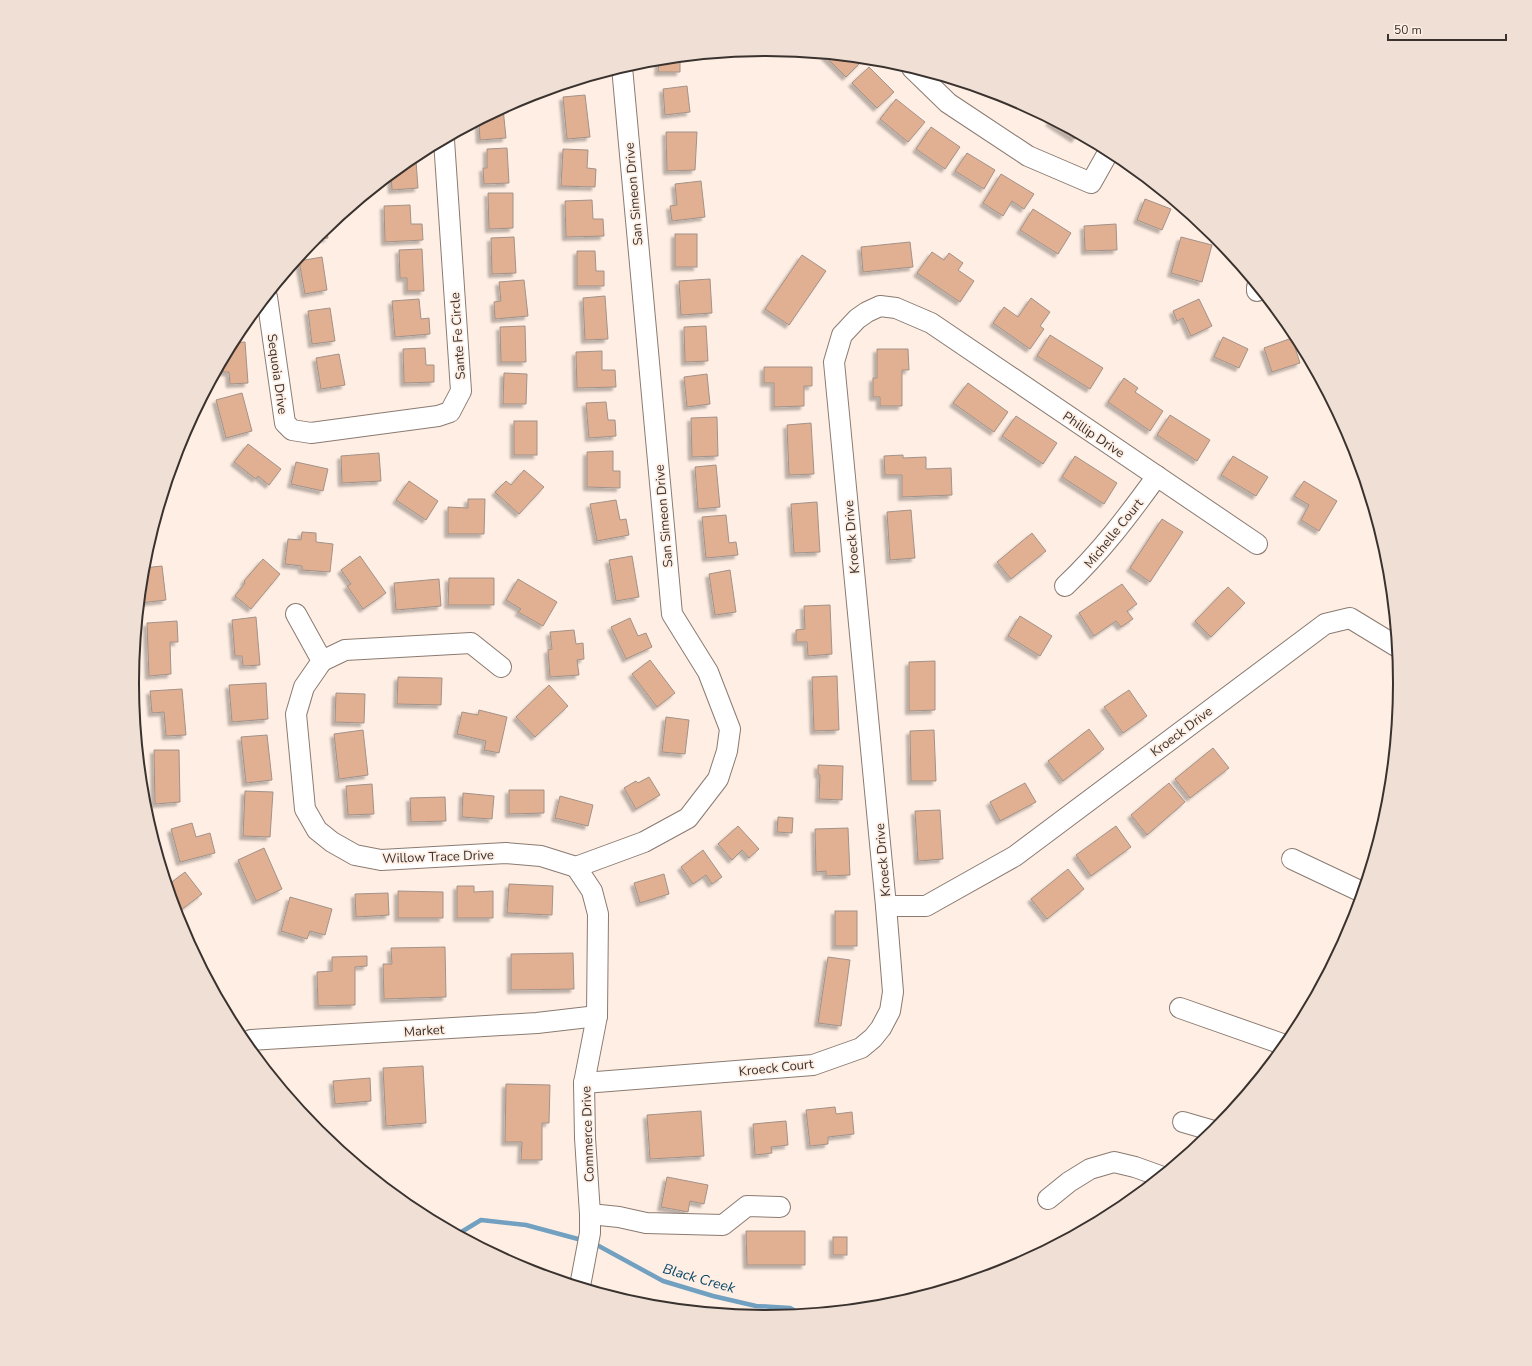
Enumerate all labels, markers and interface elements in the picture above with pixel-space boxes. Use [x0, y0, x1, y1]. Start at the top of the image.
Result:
scale bar [1388, 16, 1506, 42]
text: 50 m [1394, 22, 1422, 38]
street label: San Simeon Drive [621, 142, 647, 246]
street label: Sante Fe Circle [446, 292, 470, 380]
street label: Sequoia Drive [262, 333, 292, 416]
street label: Phillip Drive [1059, 407, 1128, 462]
street label: San Simeon Drive [651, 464, 677, 568]
street label: Michelle Court [1080, 495, 1148, 572]
street label: Kroeck Drive [840, 499, 864, 574]
street label: Kroeck Drive [1147, 702, 1216, 761]
street label: Kroeck Drive [871, 822, 895, 897]
street label: Willow Trace Drive [382, 846, 494, 868]
street label: Market [403, 1021, 445, 1041]
street label: Kroeck Court [738, 1055, 815, 1081]
street label: Commerce Drive [577, 1085, 599, 1182]
water label: Black Creek [661, 1259, 738, 1298]

